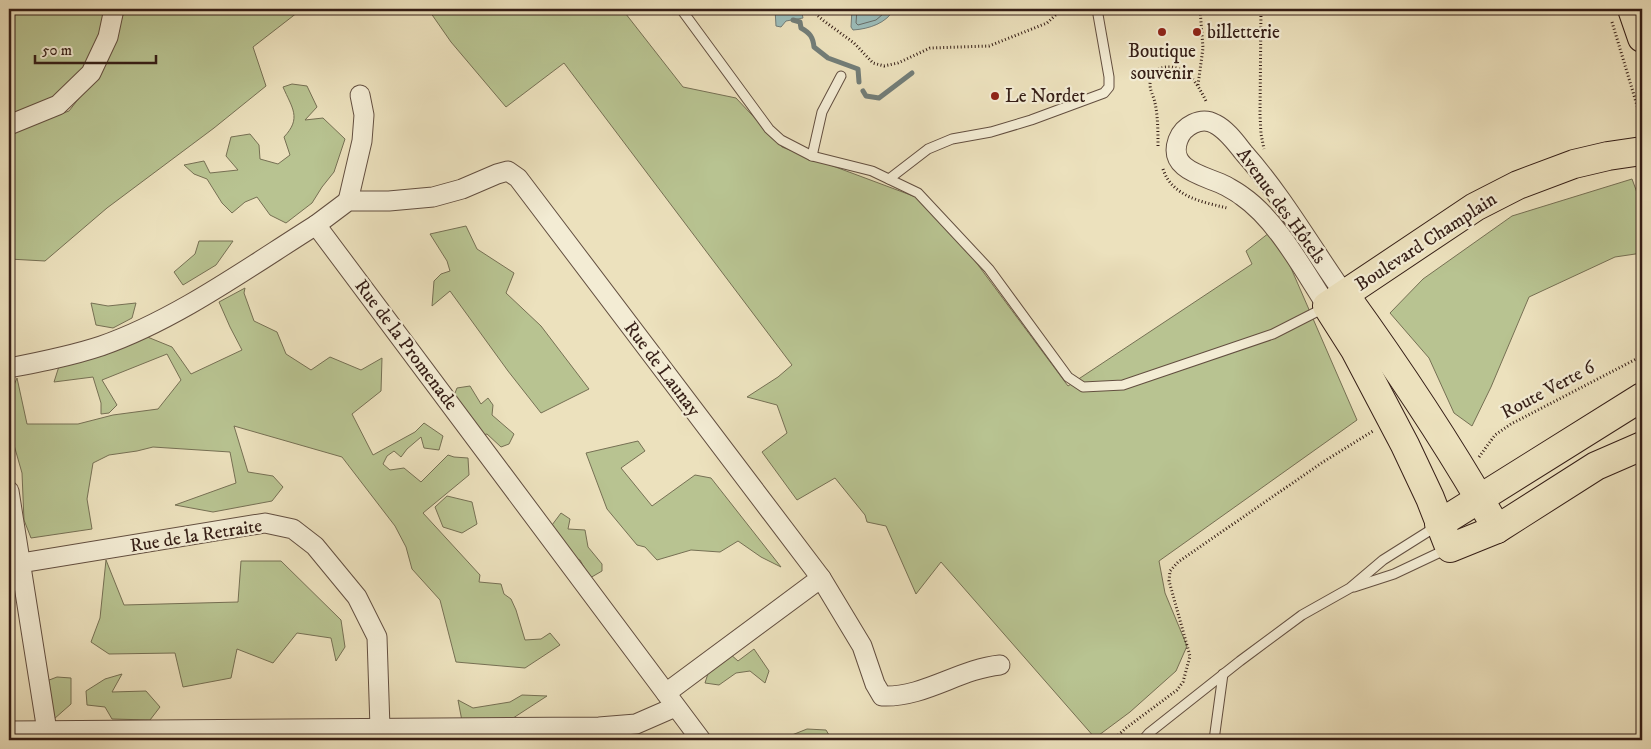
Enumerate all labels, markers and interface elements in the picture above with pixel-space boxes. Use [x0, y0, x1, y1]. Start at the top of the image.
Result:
place label: billetterie [1207, 21, 1280, 44]
marker: Boutique souvenir [1156, 26, 1168, 38]
marker: billetterie [1191, 26, 1203, 38]
scale bar [35, 32, 156, 64]
place label: Boutique souvenir [1128, 40, 1196, 85]
text: 50 m [42, 41, 72, 60]
place label: Le Nordet [1005, 85, 1085, 108]
marker: Le Nordet [989, 90, 1001, 102]
street label: Avenue des Hôtels [1231, 144, 1331, 268]
street label: Boulevard Champlain [1351, 188, 1501, 296]
street label: Rue de la Promenade [349, 275, 463, 415]
street label: Rue de Launay [619, 317, 706, 422]
street label: Route Verte 6 [1497, 355, 1600, 424]
street label: Rue de la Retraite [128, 514, 264, 558]

